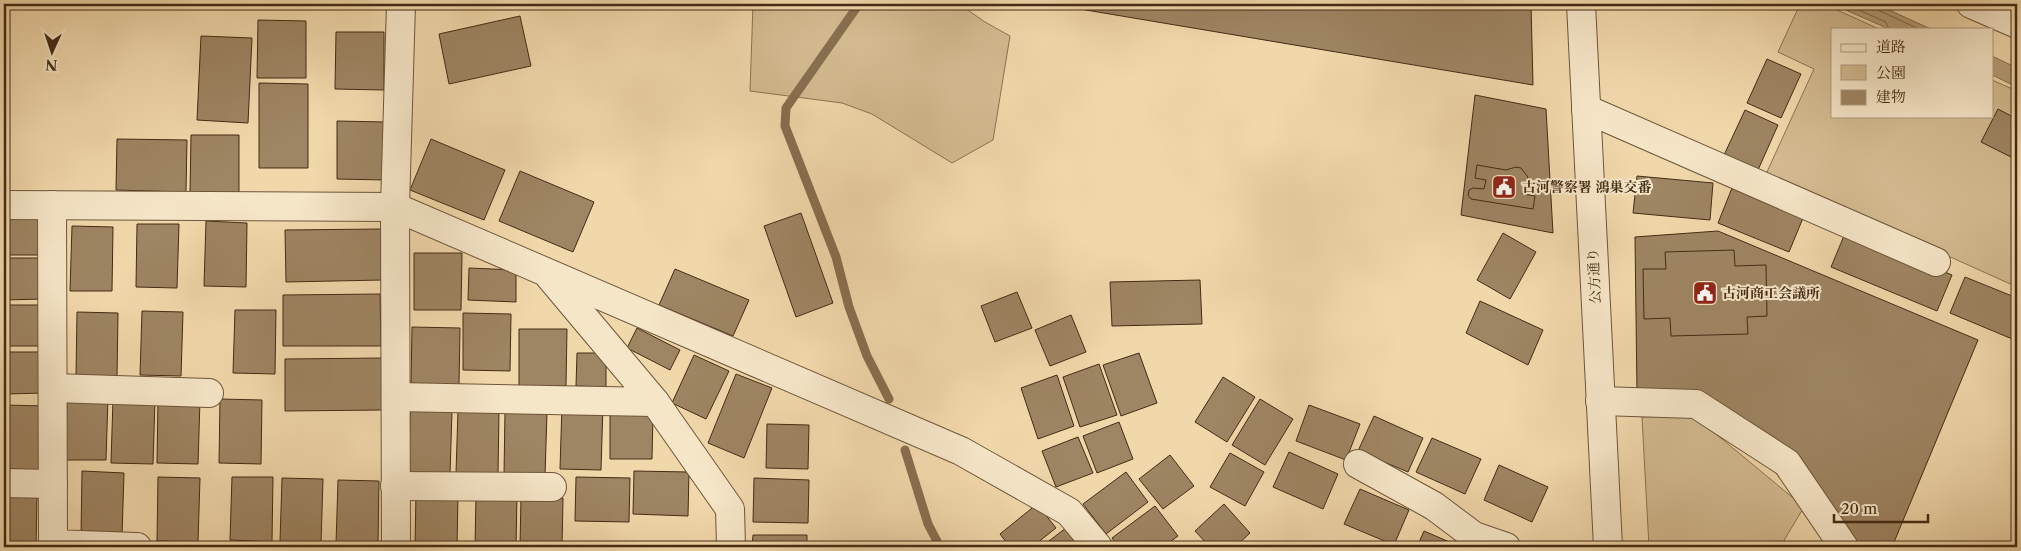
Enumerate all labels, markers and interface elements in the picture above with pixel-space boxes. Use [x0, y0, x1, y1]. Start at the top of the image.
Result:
north arrow [28, 28, 78, 78]
legend [1831, 28, 1994, 118]
text: 道路 [1876, 37, 1906, 56]
text: N [45, 56, 58, 74]
text: 公園 [1876, 63, 1906, 82]
text: 建物 [1876, 87, 1906, 106]
public building icon: 古河警察署 鴻巣交番 [1491, 174, 1517, 200]
place label: 古河警察署 鴻巣交番 [1522, 178, 1652, 196]
street label: 公方通り [1584, 248, 1604, 304]
public building icon: 古河商工会議所 [1692, 280, 1718, 306]
place label: 古河商工会議所 [1722, 284, 1820, 302]
scale bar [1834, 491, 1927, 523]
text: 20 m [1841, 499, 1877, 518]

